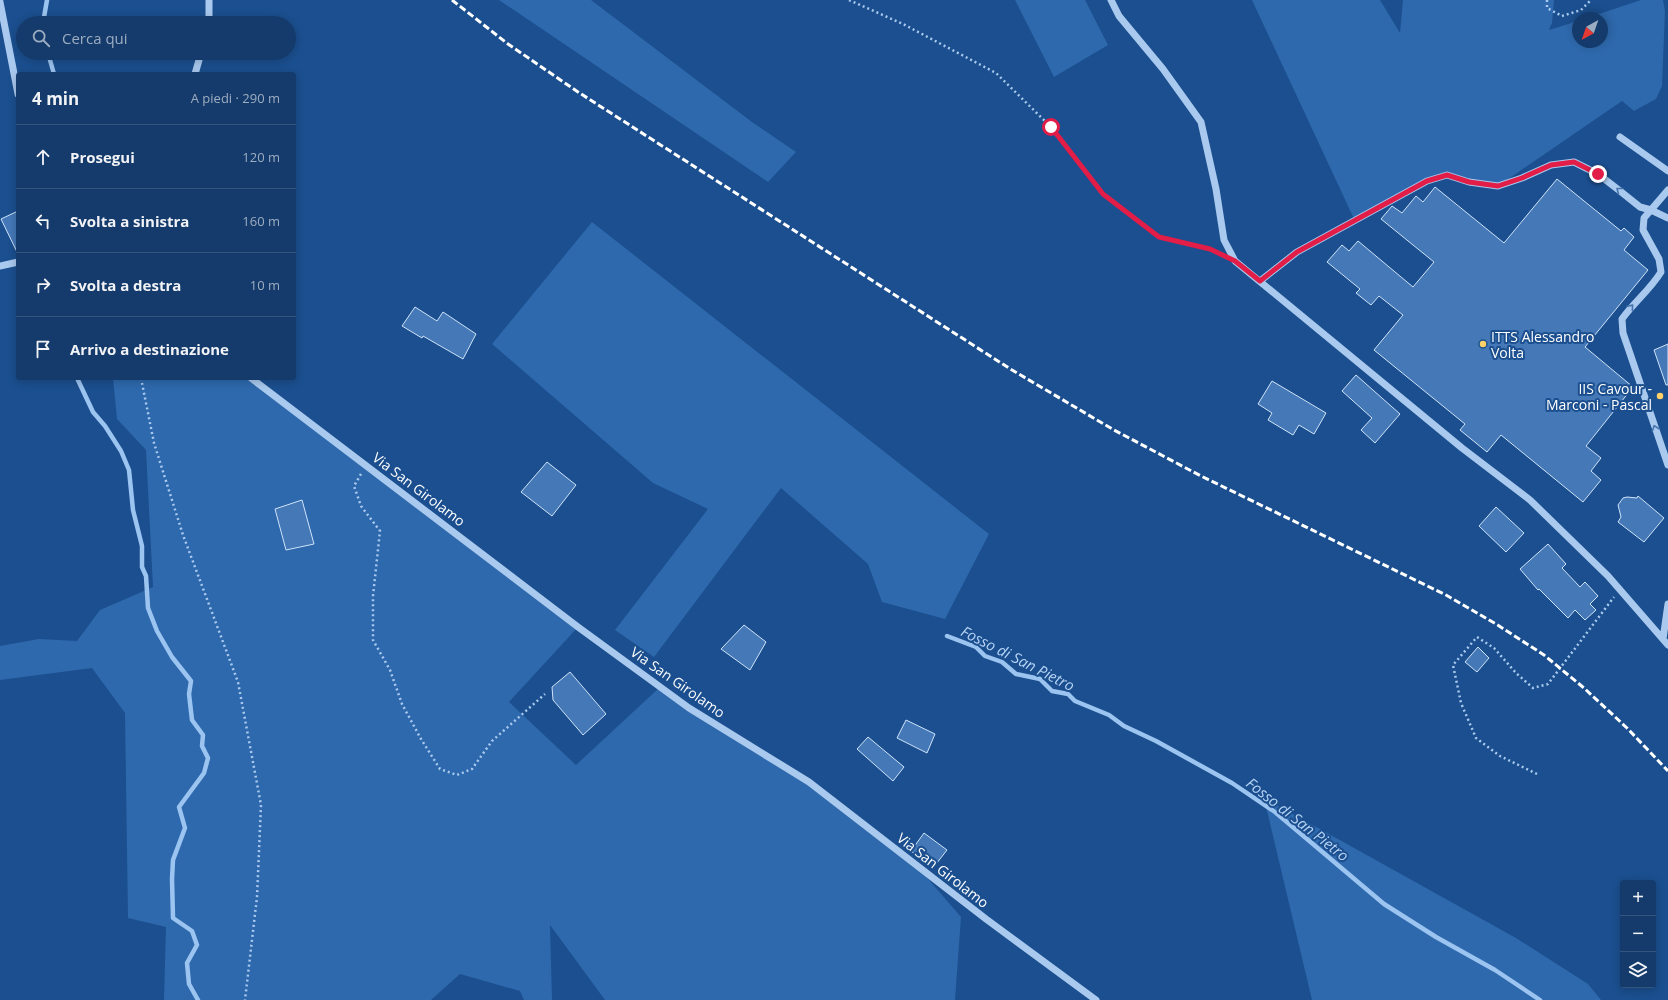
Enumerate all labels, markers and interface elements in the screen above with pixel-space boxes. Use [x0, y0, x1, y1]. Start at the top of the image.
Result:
north arrow [1572, 12, 1608, 48]
search box [16, 16, 296, 60]
icon: search [30, 27, 52, 49]
text: Cerca qui [62, 28, 128, 48]
text: 4 min [32, 87, 79, 110]
text: A piedi · 290 m [191, 89, 280, 107]
route start [1042, 118, 1060, 136]
icon: ahead [32, 146, 54, 168]
text: Prosegui [70, 147, 135, 167]
text: 120 m [242, 148, 280, 166]
route end [1589, 165, 1607, 183]
one-way arrow [1616, 187, 1623, 194]
icon: left [32, 210, 54, 232]
text: Svolta a sinistra [70, 211, 189, 231]
text: 160 m [242, 212, 280, 230]
icon: right [32, 274, 54, 296]
text: Svolta a destra [70, 275, 181, 295]
text: 10 m [250, 276, 280, 294]
one-way arrow [1627, 304, 1634, 312]
place label: ITTS Alessandro Volta [1491, 327, 1594, 362]
icon: arrive [32, 338, 54, 360]
text: Arrivo a destinazione [70, 339, 229, 359]
marker: ITTS Alessandro Volta [1478, 339, 1488, 349]
place label: IIS Cavour - Marconi - Pascal [1546, 379, 1652, 414]
marker: IIS Cavour - Marconi - Pascal [1655, 391, 1665, 401]
one-way arrow [1651, 425, 1660, 432]
street label: Via San Girolamo [369, 448, 469, 530]
water label: Fosso di San Pietro [958, 621, 1078, 695]
street label: Via San Girolamo [627, 642, 729, 722]
water label: Fosso di San Pietro [1243, 773, 1353, 865]
street label: Via San Girolamo [893, 828, 993, 912]
map controls [1620, 880, 1656, 988]
button: + [1620, 880, 1656, 916]
button: − [1620, 916, 1656, 952]
button: layers [1620, 952, 1656, 988]

